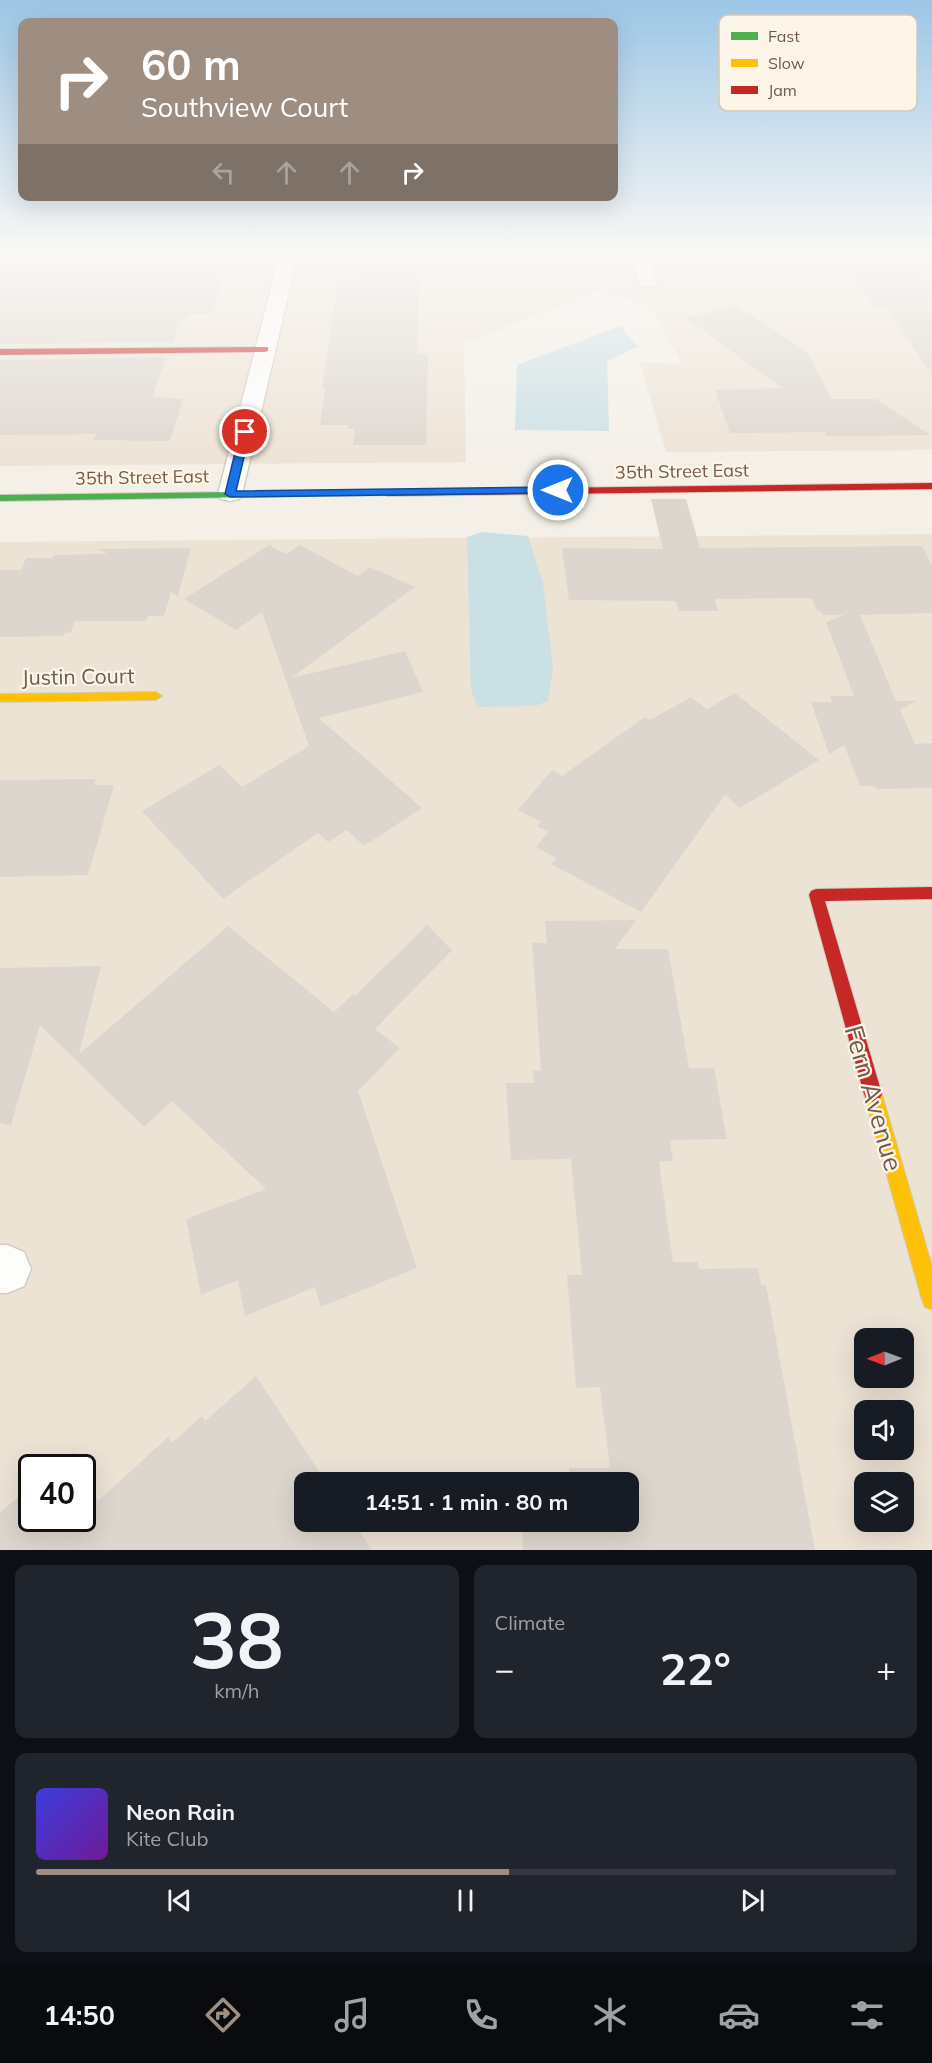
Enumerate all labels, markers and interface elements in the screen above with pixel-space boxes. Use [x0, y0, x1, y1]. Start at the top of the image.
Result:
legend [719, 15, 917, 111]
text: Fast [768, 26, 800, 46]
text: 60 m [141, 38, 241, 91]
icon: right [42, 42, 120, 120]
text: Slow [768, 53, 805, 73]
text: Jam [768, 80, 797, 100]
text: Southview Court [141, 90, 348, 124]
icon: left [207, 156, 240, 189]
icon: ahead [270, 156, 303, 189]
icon: ahead [333, 156, 366, 189]
icon: right [396, 156, 429, 189]
pin [219, 406, 270, 457]
icon: arrive [228, 415, 261, 448]
position arrow [526, 458, 590, 522]
street label: 35th Street East [615, 458, 749, 484]
street label: 35th Street East [75, 464, 209, 490]
street label: Justin Court [21, 662, 135, 690]
street label: Fern Avenue [837, 1021, 911, 1175]
north arrow [854, 1328, 914, 1388]
map controls [854, 1328, 914, 1532]
button: sound [854, 1400, 914, 1460]
speed limit sign: 40 [18, 1454, 96, 1532]
button: layers [854, 1472, 914, 1532]
text: 14:51 · 1 min · 80 m [365, 1488, 568, 1516]
text: 38 [190, 1590, 284, 1688]
text: Climate [495, 1610, 565, 1635]
text: 22° [660, 1640, 731, 1696]
text: − [495, 1648, 514, 1689]
text: + [876, 1648, 896, 1689]
text: km/h [214, 1678, 259, 1703]
text: Neon Rain [126, 1798, 235, 1826]
text: Kite Club [126, 1826, 208, 1851]
icon: previous [163, 1884, 196, 1917]
icon: pause [449, 1884, 482, 1917]
icon: next [736, 1884, 769, 1917]
icon: directions [202, 1994, 244, 2036]
icon: music [331, 1994, 373, 2036]
icon: phone [460, 1994, 502, 2036]
icon: climate [589, 1994, 631, 2036]
icon: car [718, 1994, 760, 2036]
icon: filters [846, 1994, 888, 2036]
text: 14:50 [43, 1998, 115, 2032]

